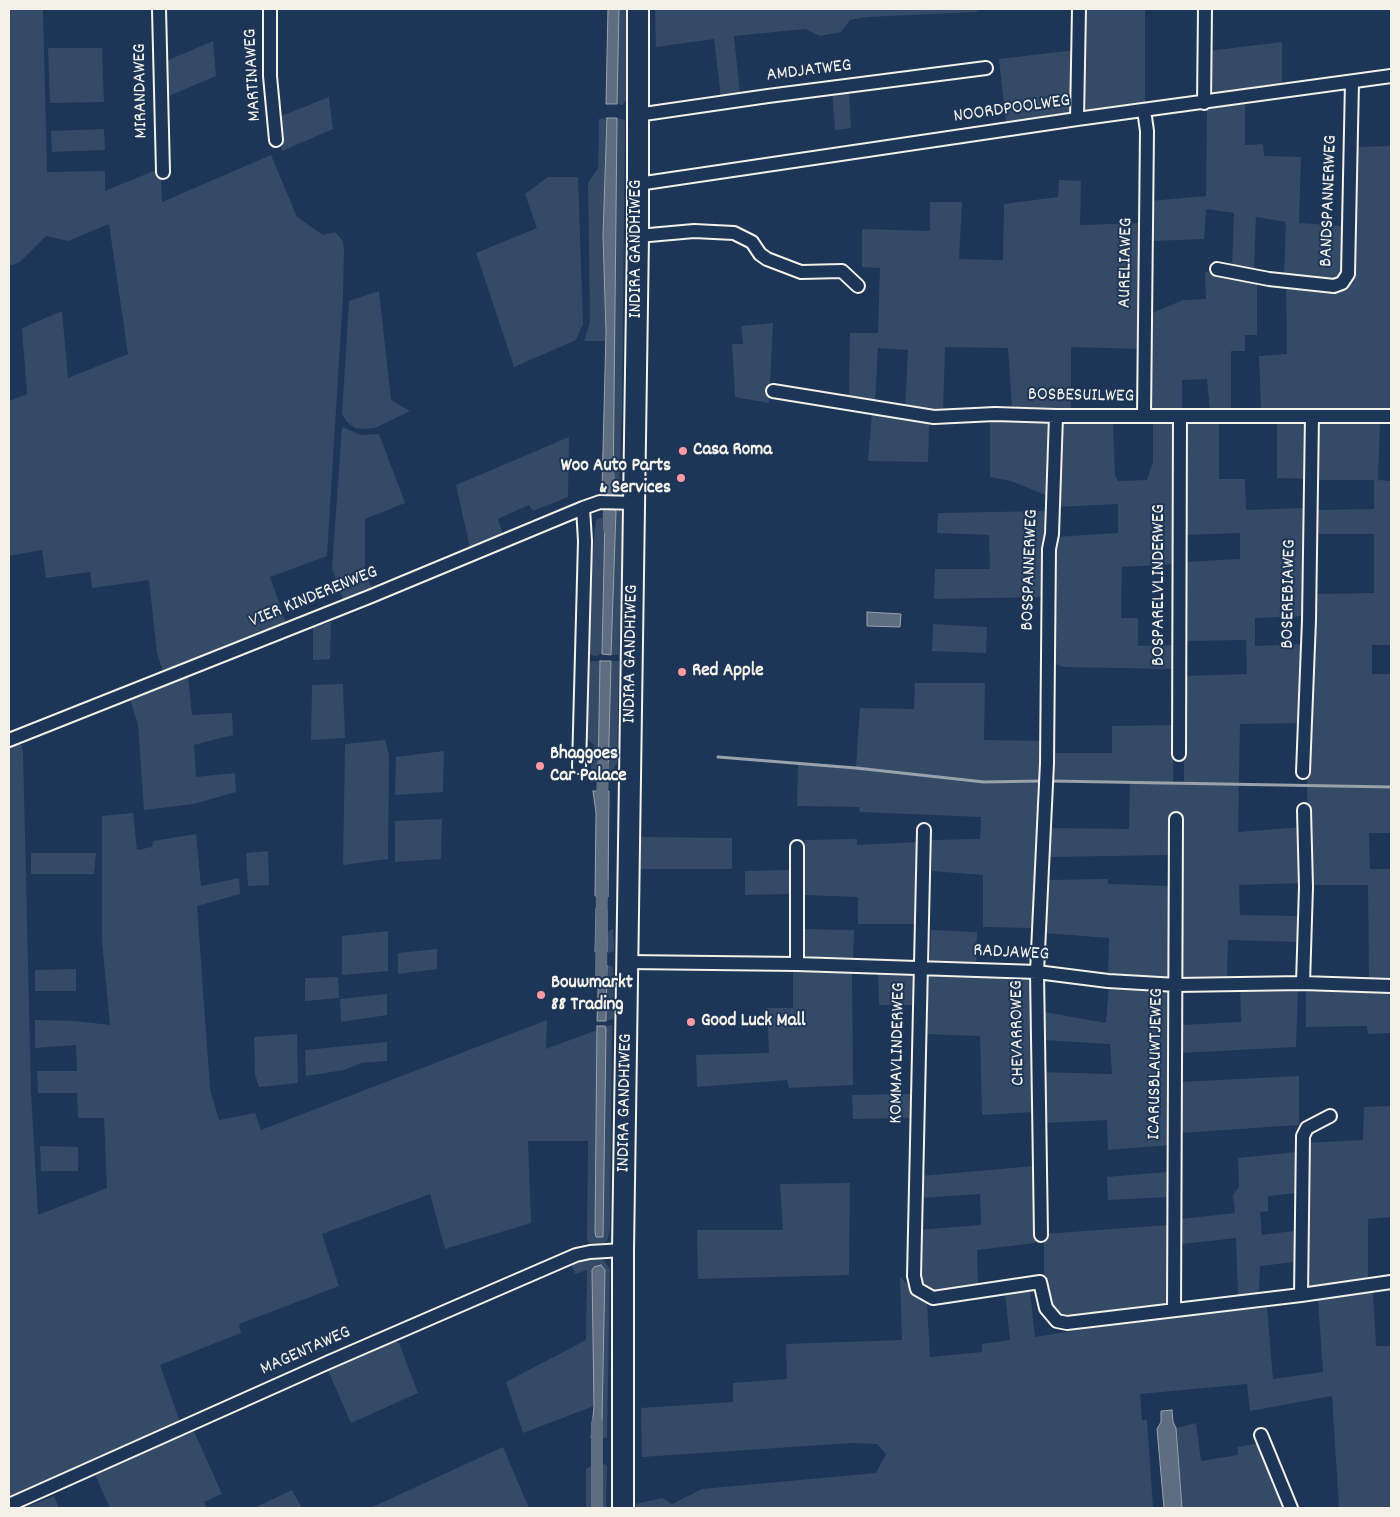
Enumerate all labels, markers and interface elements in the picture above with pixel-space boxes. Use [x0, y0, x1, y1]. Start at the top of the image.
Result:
street label: MARTINAWEG [240, 28, 268, 122]
street label: MIRANDAWEG [130, 43, 154, 139]
street label: AMDJATWEG [765, 55, 853, 89]
street label: NOORDPOOLWEG [952, 91, 1072, 129]
street label: BANDSPANNERWEG [1316, 135, 1344, 267]
street label: INDIRA GANDHIWEG [626, 180, 648, 318]
street label: AURELIAWEG [1115, 218, 1139, 308]
street label: BOSBESUILWEG [1028, 385, 1134, 409]
place label: Casa Roma [693, 440, 772, 462]
marker: Casa Roma [677, 445, 689, 457]
place label: Woo Auto Parts & Services [561, 456, 671, 500]
marker: Woo Auto Parts & Services [675, 472, 687, 484]
street label: BOSPARELVLINDERWEG [1149, 504, 1171, 666]
street label: BOSSPANNERWEG [1017, 509, 1045, 631]
street label: BOSEREBIAWEG [1278, 539, 1302, 649]
street label: VIER KINDERENWEG [247, 562, 381, 634]
street label: INDIRA GANDHIWEG [619, 584, 645, 724]
place label: Red Apple [692, 661, 764, 683]
marker: Red Apple [676, 666, 688, 678]
place label: Bhaggoes Car Palace [550, 744, 627, 788]
marker: Bhaggoes Car Palace [534, 760, 546, 772]
street label: RADJAWEG [973, 941, 1049, 967]
place label: Bouwmarkt 88 Trading [551, 973, 633, 1017]
street label: CHEVARROWEG [1007, 980, 1031, 1086]
street label: KOMMAVLINDERWEG [886, 982, 912, 1124]
street label: ICARUSBLAUWTJEWEG [1144, 988, 1170, 1140]
marker: Bouwmarkt 88 Trading [535, 989, 547, 1001]
place label: Good Luck Mall [701, 1011, 806, 1033]
marker: Good Luck Mall [685, 1016, 697, 1028]
street label: INDIRA GANDHIWEG [613, 1033, 639, 1173]
street label: MAGENTAWEG [257, 1322, 355, 1382]

